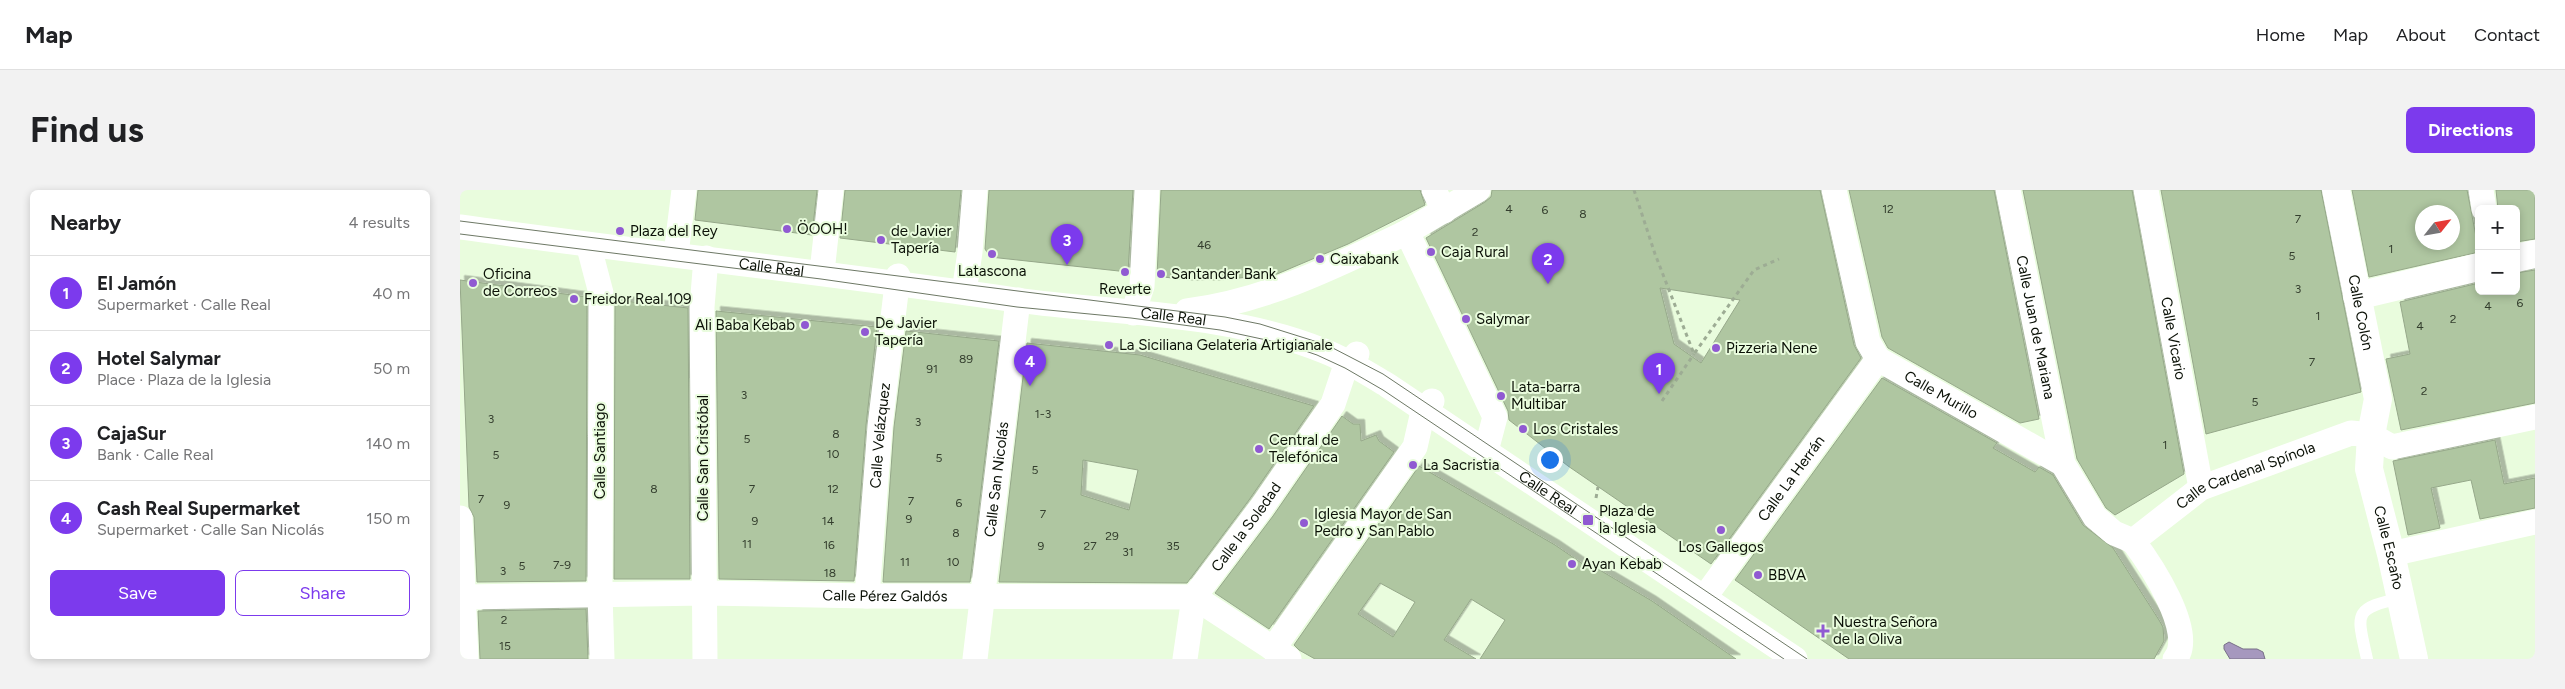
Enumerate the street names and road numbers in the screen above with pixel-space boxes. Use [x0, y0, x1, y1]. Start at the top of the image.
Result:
street label: Calle Real [738, 254, 805, 280]
street label: Calle Juan de Mariana [2012, 254, 2059, 401]
street label: Calle Colón [2344, 273, 2377, 352]
street label: Calle Vicario [2157, 296, 2190, 382]
street label: Calle Real [1140, 304, 1207, 329]
street label: Calle Murillo [1901, 367, 1981, 423]
street label: Calle Velázquez [866, 382, 894, 489]
street label: Calle San Cristóbal [694, 395, 712, 521]
street label: Calle Santiago [591, 402, 609, 499]
street label: Calle San Nicolás [981, 421, 1012, 538]
street label: Calle La Herrán [1754, 432, 1828, 525]
street label: Calle Cardenal Spínola [2172, 438, 2318, 513]
street label: Calle Real [1515, 467, 1580, 519]
street label: Calle la Soledad [1207, 479, 1285, 575]
street label: Calle Escaño [2370, 504, 2408, 592]
street label: Calle Pérez Galdós [822, 586, 947, 605]

